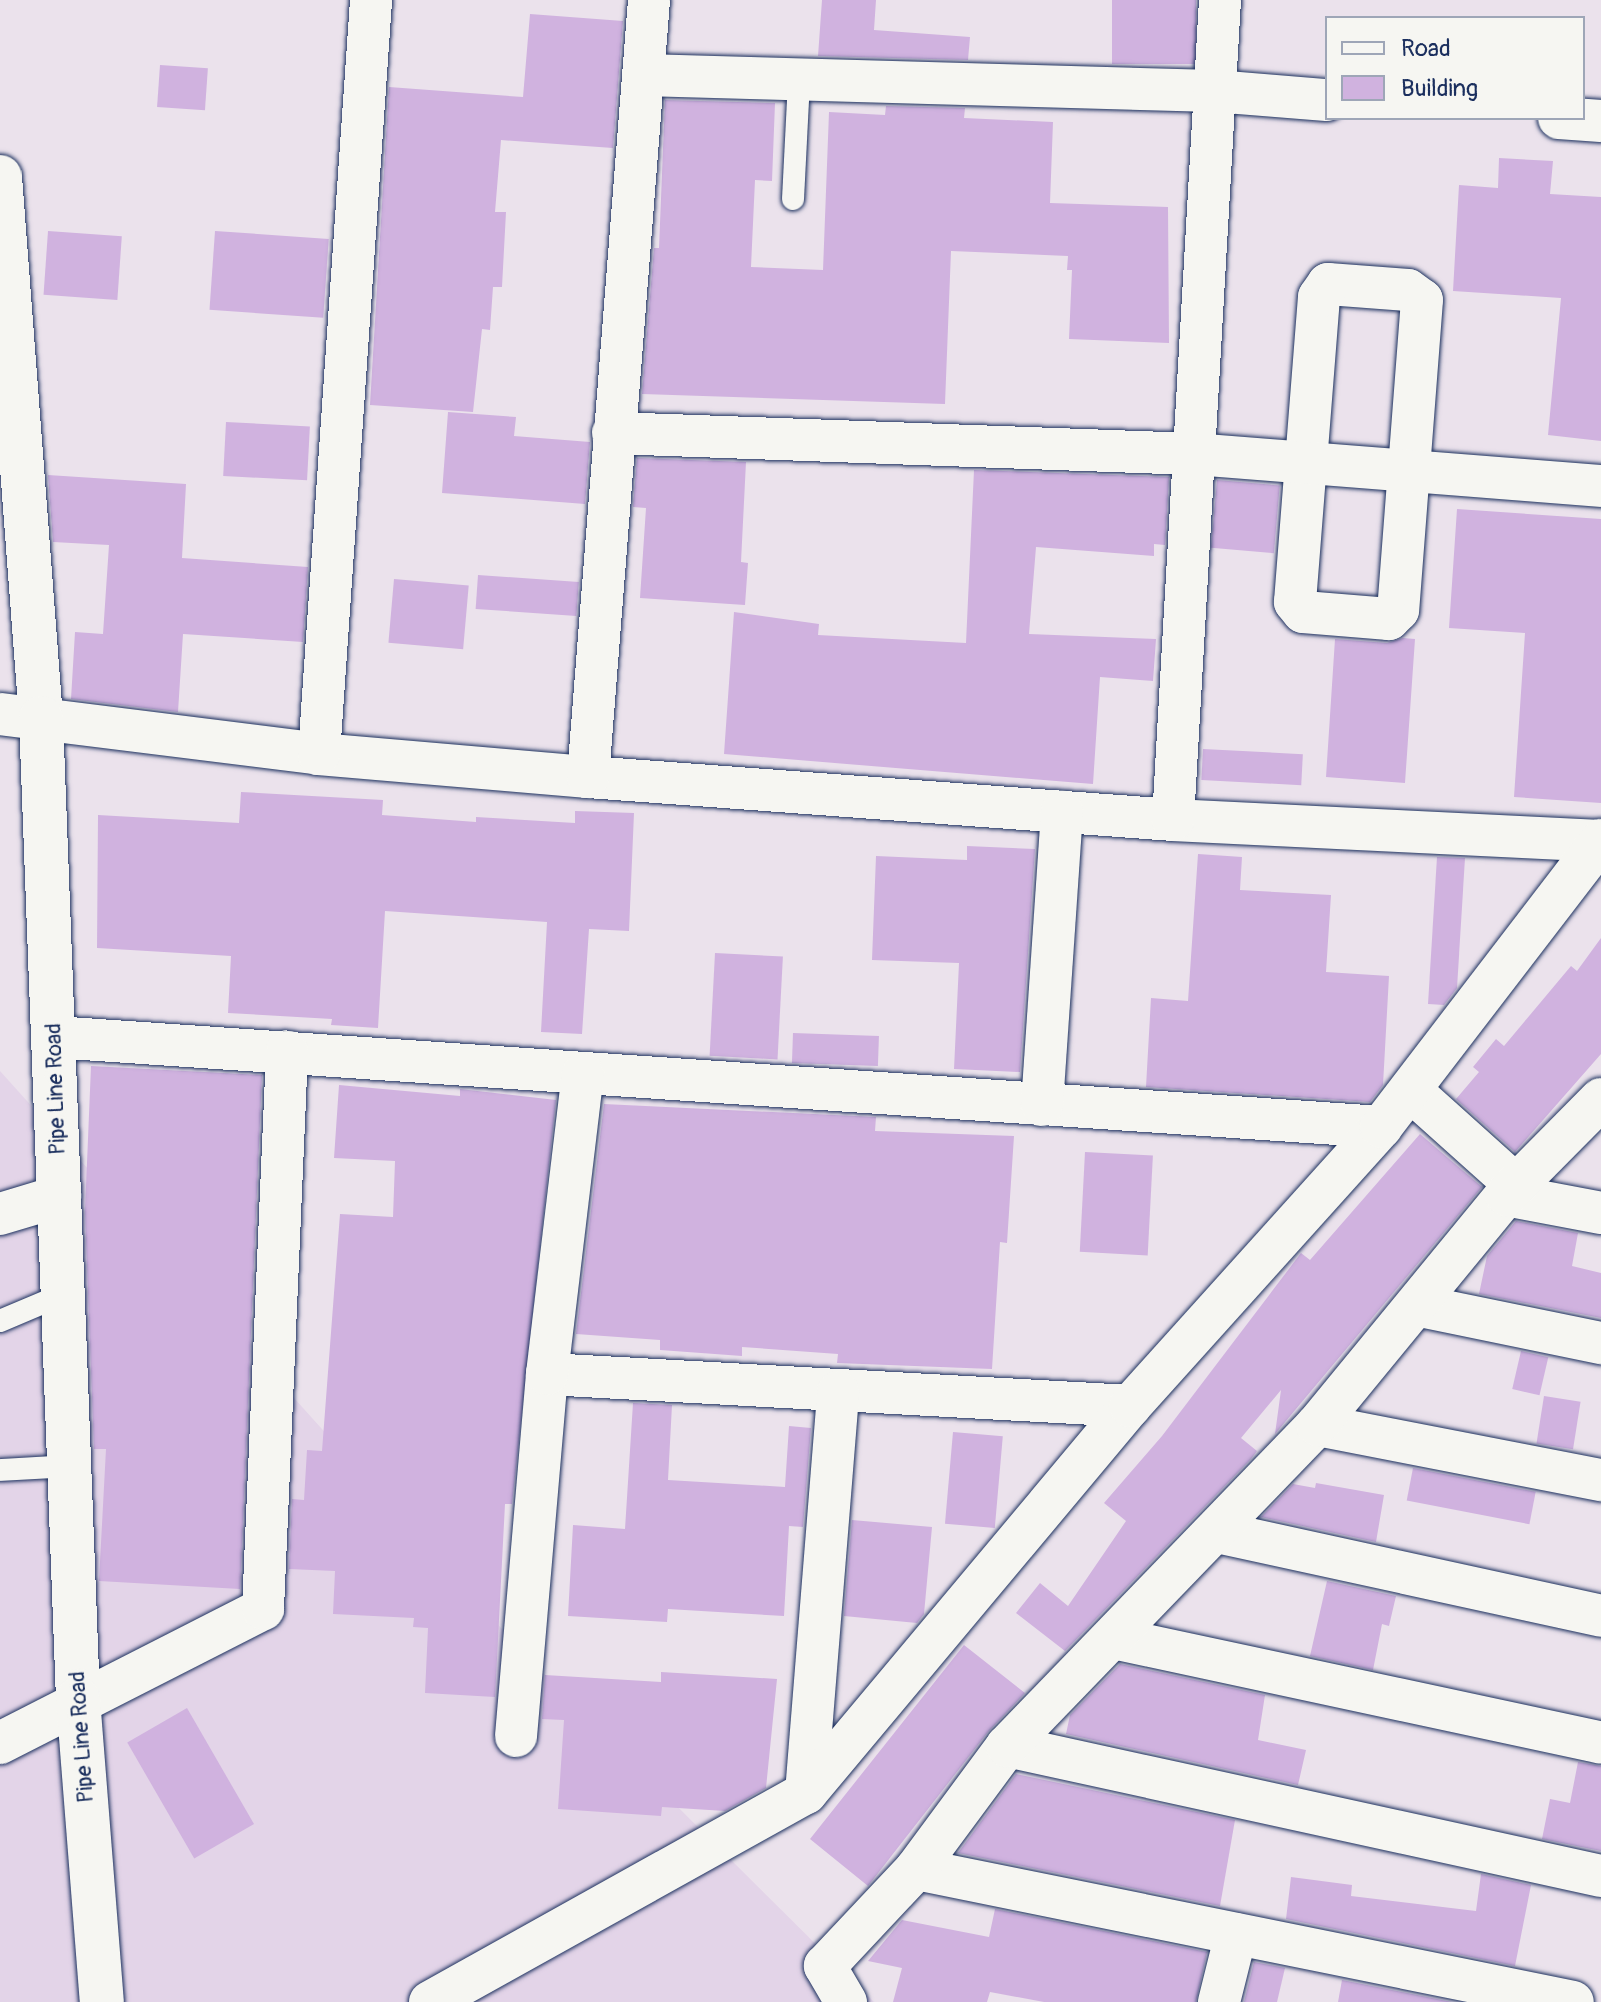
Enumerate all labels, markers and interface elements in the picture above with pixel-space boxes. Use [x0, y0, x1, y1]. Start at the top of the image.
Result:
legend [1325, 16, 1585, 120]
text: Road [1401, 34, 1451, 63]
text: Building [1401, 74, 1478, 103]
street label: Pipe Line Road [41, 1023, 71, 1155]
street label: Pipe Line Road [64, 1670, 100, 1804]

